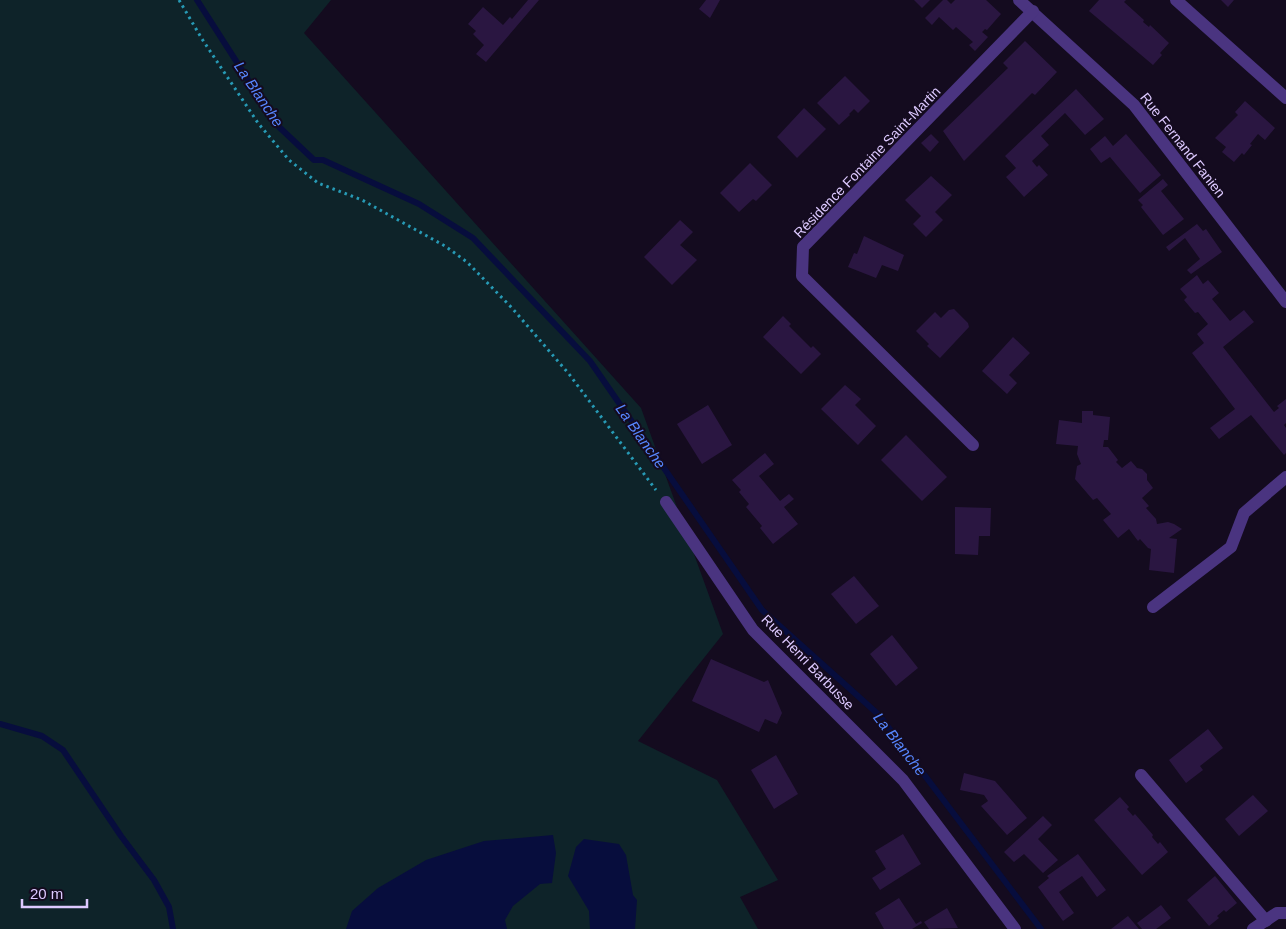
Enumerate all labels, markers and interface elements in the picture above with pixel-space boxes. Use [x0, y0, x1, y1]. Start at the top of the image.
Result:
water label: La Blanche [231, 58, 287, 130]
street label: Résidence Fontaine Saint-Martin [790, 83, 944, 241]
street label: Rue Fernand Fanien [1137, 89, 1229, 201]
water label: La Blanche [613, 400, 669, 472]
street label: Rue Henri Barbusse [758, 611, 858, 713]
water label: La Blanche [870, 709, 930, 779]
scale bar [22, 876, 88, 908]
text: 20 m [30, 885, 63, 902]

